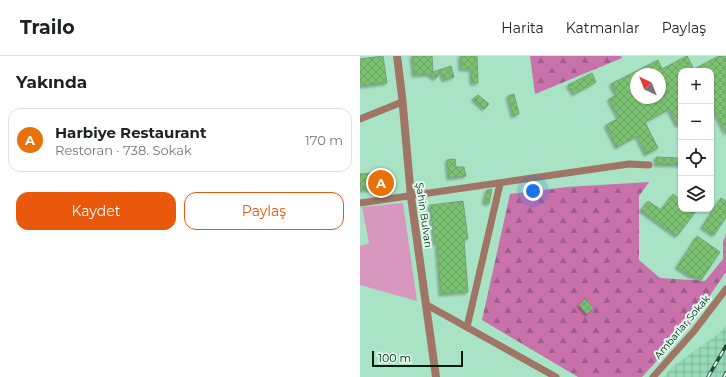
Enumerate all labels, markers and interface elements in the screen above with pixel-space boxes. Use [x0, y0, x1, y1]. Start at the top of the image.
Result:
text: Trailo [20, 16, 75, 39]
text: Harita [501, 19, 544, 37]
text: Katmanlar [566, 19, 640, 37]
text: Paylaş [662, 19, 706, 37]
north arrow [630, 68, 666, 104]
map controls [678, 68, 714, 212]
button: + [678, 68, 714, 104]
text: Yakında [16, 72, 87, 92]
button: − [678, 104, 714, 140]
text: Harbiye Restaurant [55, 123, 206, 142]
text: A [25, 132, 35, 148]
text: 170 m [305, 132, 343, 148]
button: locate [678, 140, 714, 176]
text: Restoran · 738. Sokak [55, 142, 192, 158]
pin: A [368, 168, 394, 198]
button: layers [678, 176, 714, 212]
your location [523, 181, 543, 201]
street label: Şahin Bulvarı [413, 182, 435, 248]
button: Kaydet [16, 192, 176, 230]
button: Paylaş [184, 192, 344, 230]
street label: Ambarlar Sokak [651, 292, 713, 362]
scale bar [372, 349, 463, 368]
text: 100 m [378, 351, 411, 365]

